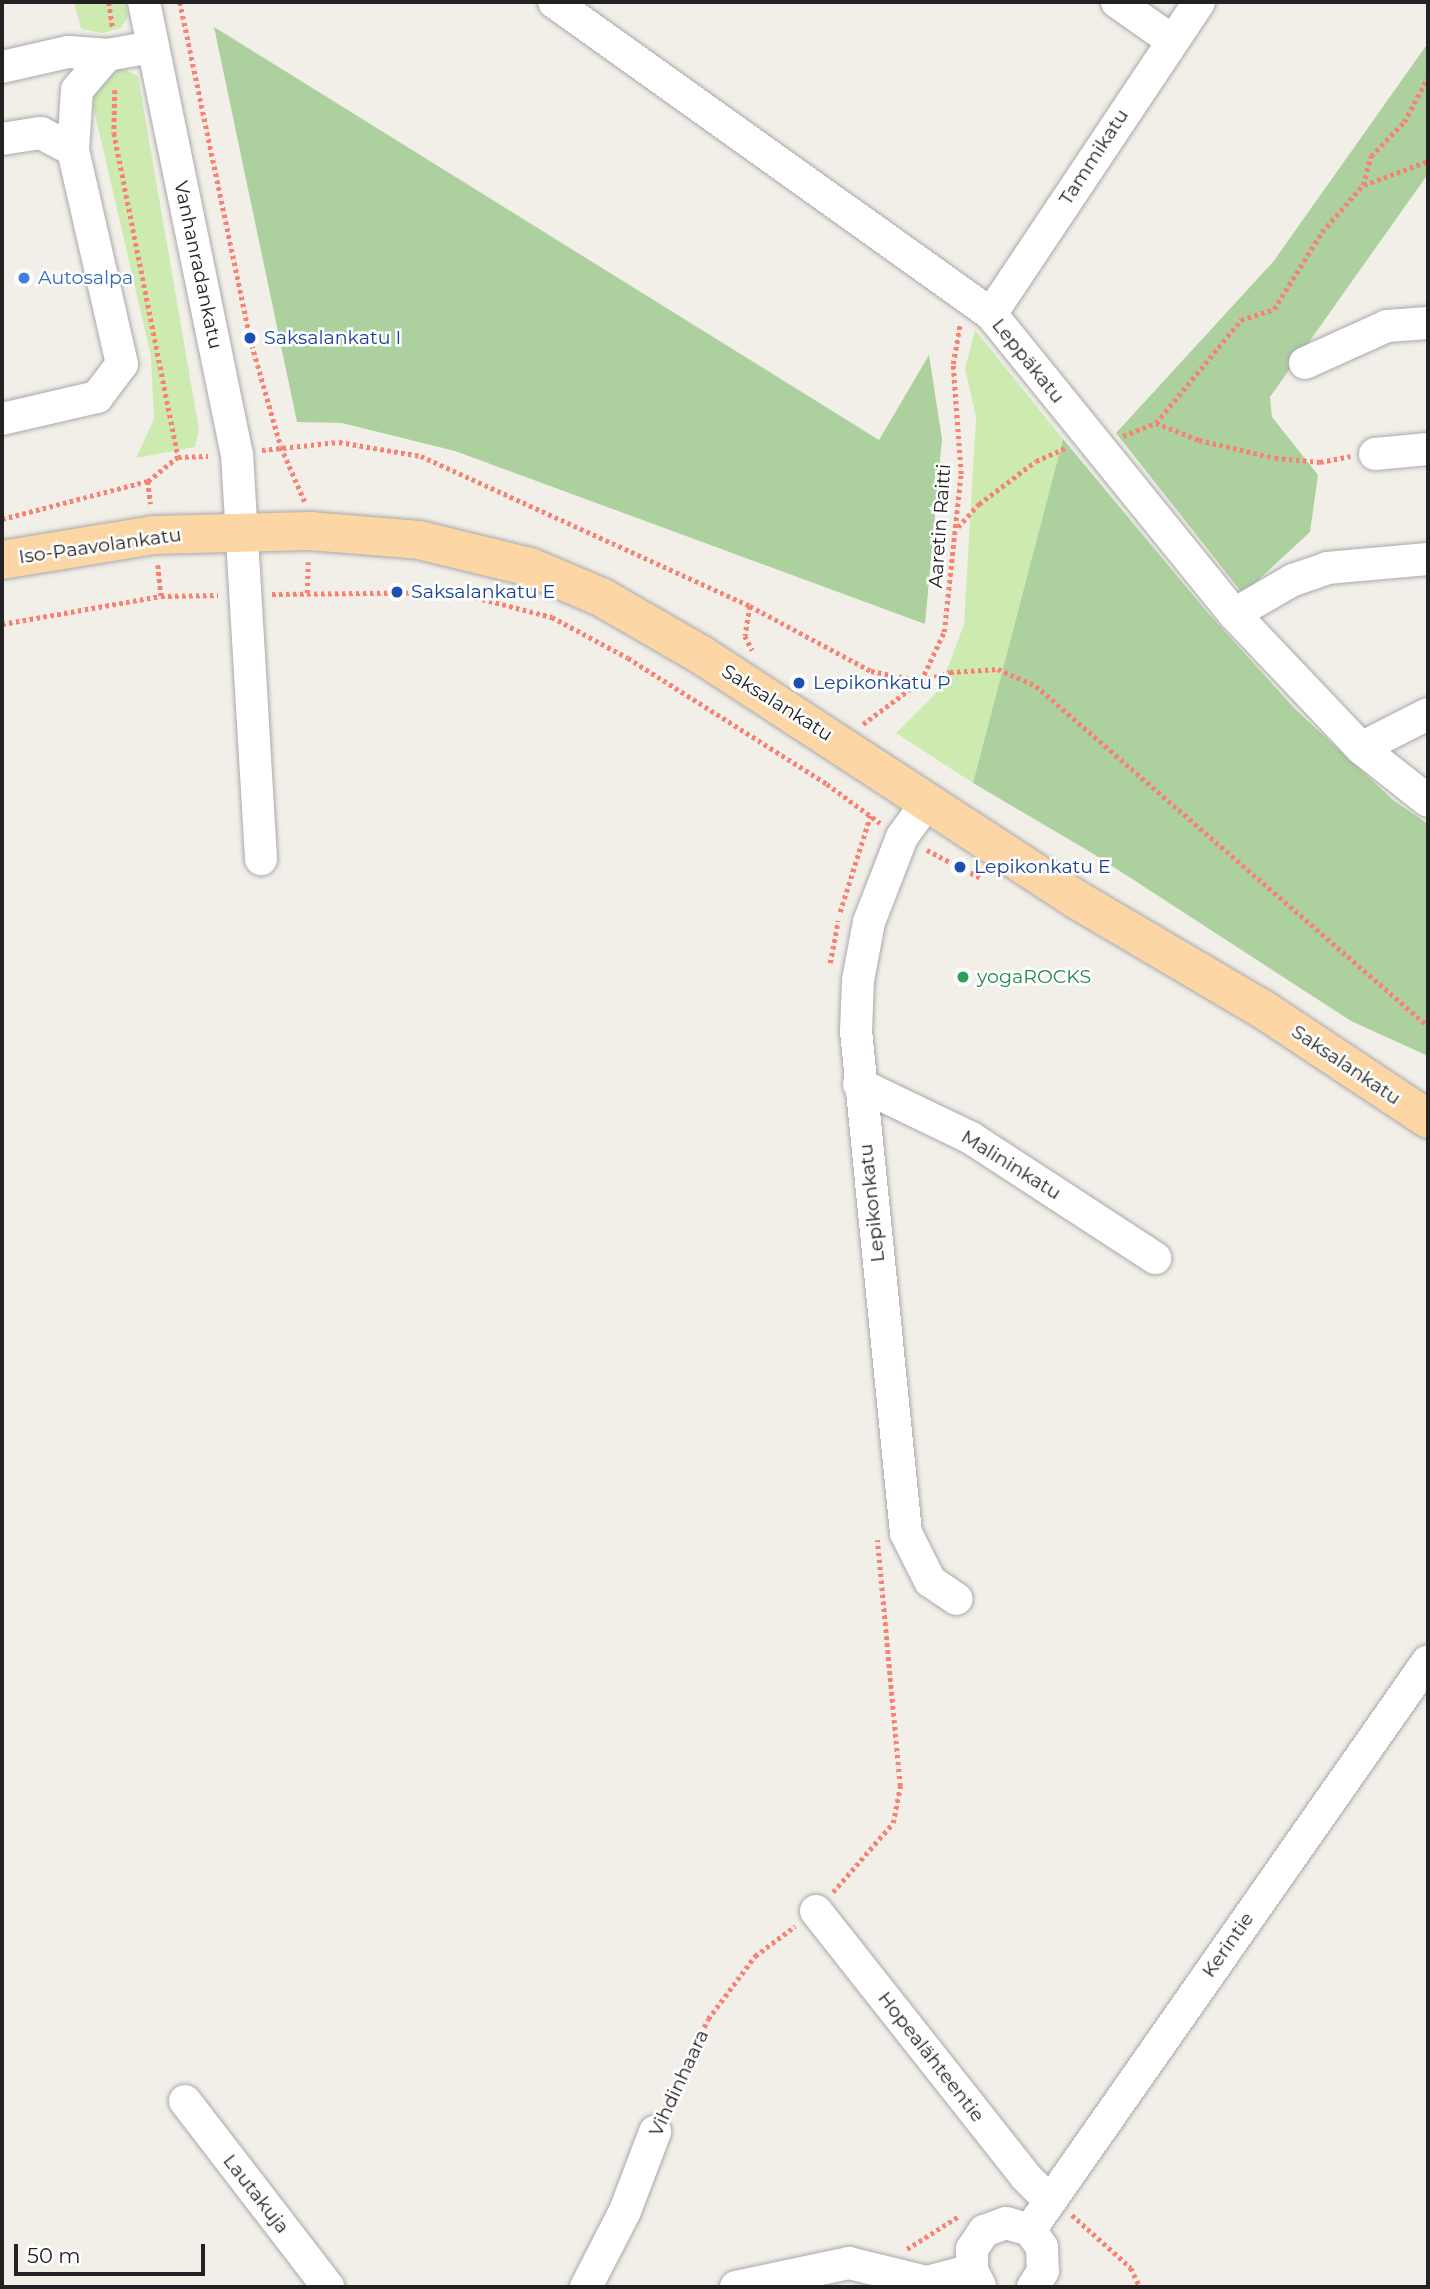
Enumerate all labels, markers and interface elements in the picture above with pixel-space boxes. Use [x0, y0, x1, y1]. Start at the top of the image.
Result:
street label: Tammikatu [1055, 105, 1133, 209]
street label: Vanhanradankatu [169, 179, 227, 351]
place label: Autosalpa [38, 267, 133, 289]
marker: Autosalpa [16, 270, 32, 286]
street label: Leppäkatu [987, 314, 1069, 408]
place label: Saksalankatu I [264, 327, 401, 349]
marker: Saksalankatu I [242, 330, 258, 346]
street label: Aaretin Raitti [924, 463, 956, 589]
street label: Iso-Paavolankatu [17, 523, 183, 569]
place label: Saksalankatu E [411, 581, 555, 603]
marker: Saksalankatu E [389, 584, 405, 600]
street label: Saksalankatu [717, 660, 837, 746]
place label: Lepikonkatu P [813, 672, 951, 694]
marker: Lepikonkatu P [791, 675, 807, 691]
place label: Lepikonkatu E [974, 856, 1111, 878]
marker: Lepikonkatu E [952, 859, 968, 875]
place label: yogaROCKS [977, 966, 1091, 988]
marker: yogaROCKS [955, 969, 971, 985]
street label: Saksalankatu [1287, 1020, 1405, 1110]
street label: Malininkatu [957, 1125, 1065, 1205]
street label: Lepikonkatu [854, 1143, 890, 1263]
street label: Kerintie [1197, 1908, 1259, 1982]
street label: Hopealähteentie [873, 1987, 989, 2127]
street label: Vihdinhaara [644, 2026, 714, 2140]
street label: Lautakuja [218, 2150, 294, 2238]
scale bar [18, 2230, 208, 2274]
text: 50 m [27, 2243, 81, 2268]

